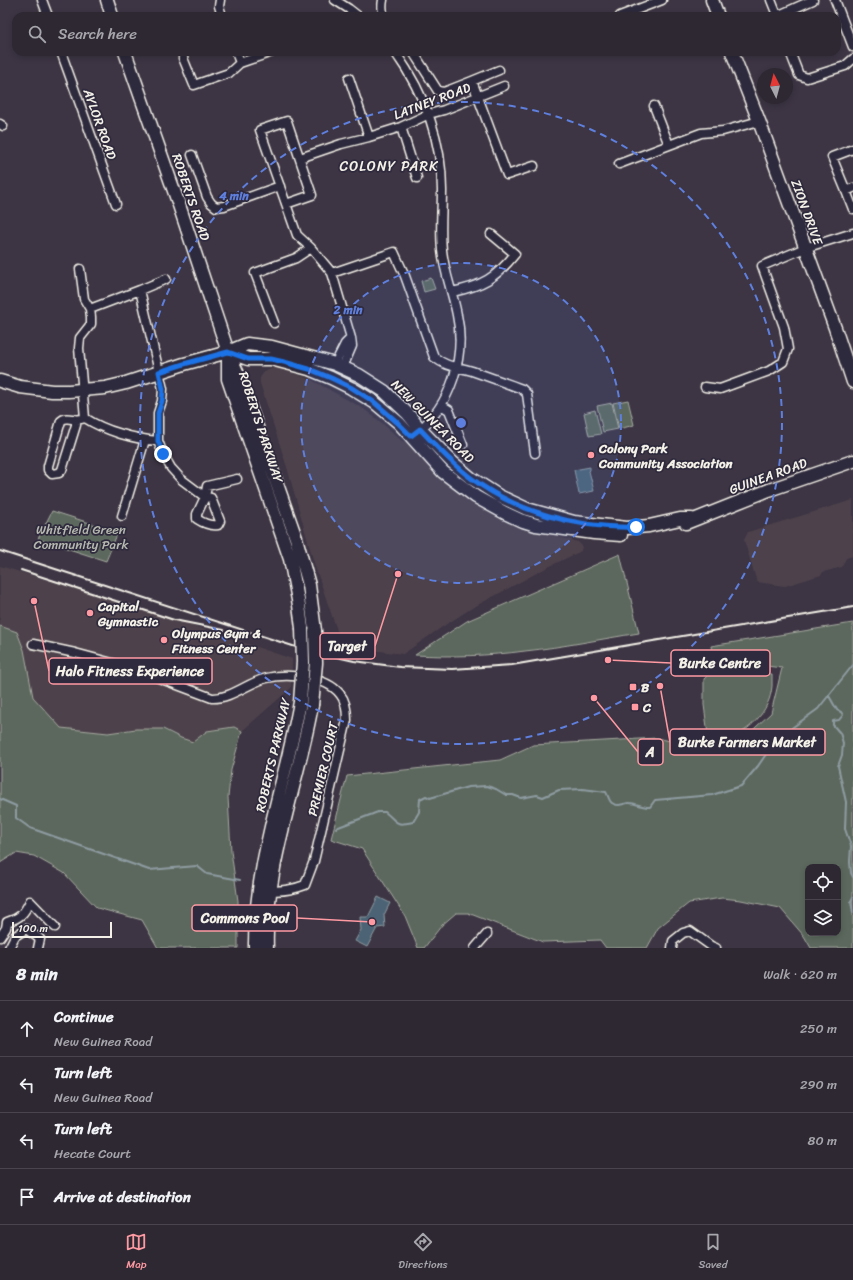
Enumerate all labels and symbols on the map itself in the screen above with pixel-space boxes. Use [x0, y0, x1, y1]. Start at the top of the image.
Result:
north arrow [757, 68, 793, 104]
street label: LATNEY ROAD [390, 76, 474, 126]
street label: AYLOR ROAD [76, 84, 124, 163]
street label: ROBERTS ROAD [165, 150, 217, 244]
district label: COLONY PARK [340, 154, 439, 179]
street label: ZION DRIVE [784, 176, 830, 249]
text: 4 min [218, 185, 249, 207]
text: 2 min [332, 299, 363, 321]
street label: ROBERTS PARKWAY [232, 368, 290, 487]
street label: NEW GUINEA ROAD [386, 374, 481, 469]
centre of rings [454, 416, 468, 430]
place label: Colony Park Community Association [598, 437, 734, 475]
route end [154, 445, 172, 463]
marker: Colony Park Community Association [586, 450, 596, 460]
street label: GUINEA ROAD [726, 451, 810, 501]
park label: Whitfield Green Community Park [34, 518, 128, 556]
route start [627, 518, 645, 536]
place label: Capital Gymnastic [97, 595, 159, 633]
marker: Capital Gymnastic [85, 608, 95, 618]
place label: Olympus Gym & Fitness Center [171, 622, 261, 660]
callout: Target [320, 633, 375, 659]
text: Target [327, 634, 368, 659]
marker: Olympus Gym & Fitness Center [159, 635, 169, 645]
callout: Burke Centre [671, 650, 770, 676]
text: Burke Centre [679, 651, 762, 676]
callout: Halo Fitness Experience [49, 658, 212, 684]
text: Halo Fitness Experience [55, 659, 205, 684]
place label: B [641, 676, 650, 699]
marker: B [628, 682, 638, 692]
street label: ROBERTS PARKWAY [249, 695, 297, 814]
place label: C [642, 696, 652, 719]
marker: C [630, 702, 640, 712]
street label: PREMIER COURT [301, 719, 345, 818]
callout: Burke Farmers Market [670, 729, 825, 755]
text: Burke Farmers Market [678, 730, 817, 755]
callout: A [638, 739, 663, 765]
text: A [644, 740, 655, 765]
callout: Commons Pool [192, 905, 297, 931]
text: Commons Pool [200, 906, 290, 931]
scale bar [12, 920, 112, 939]

